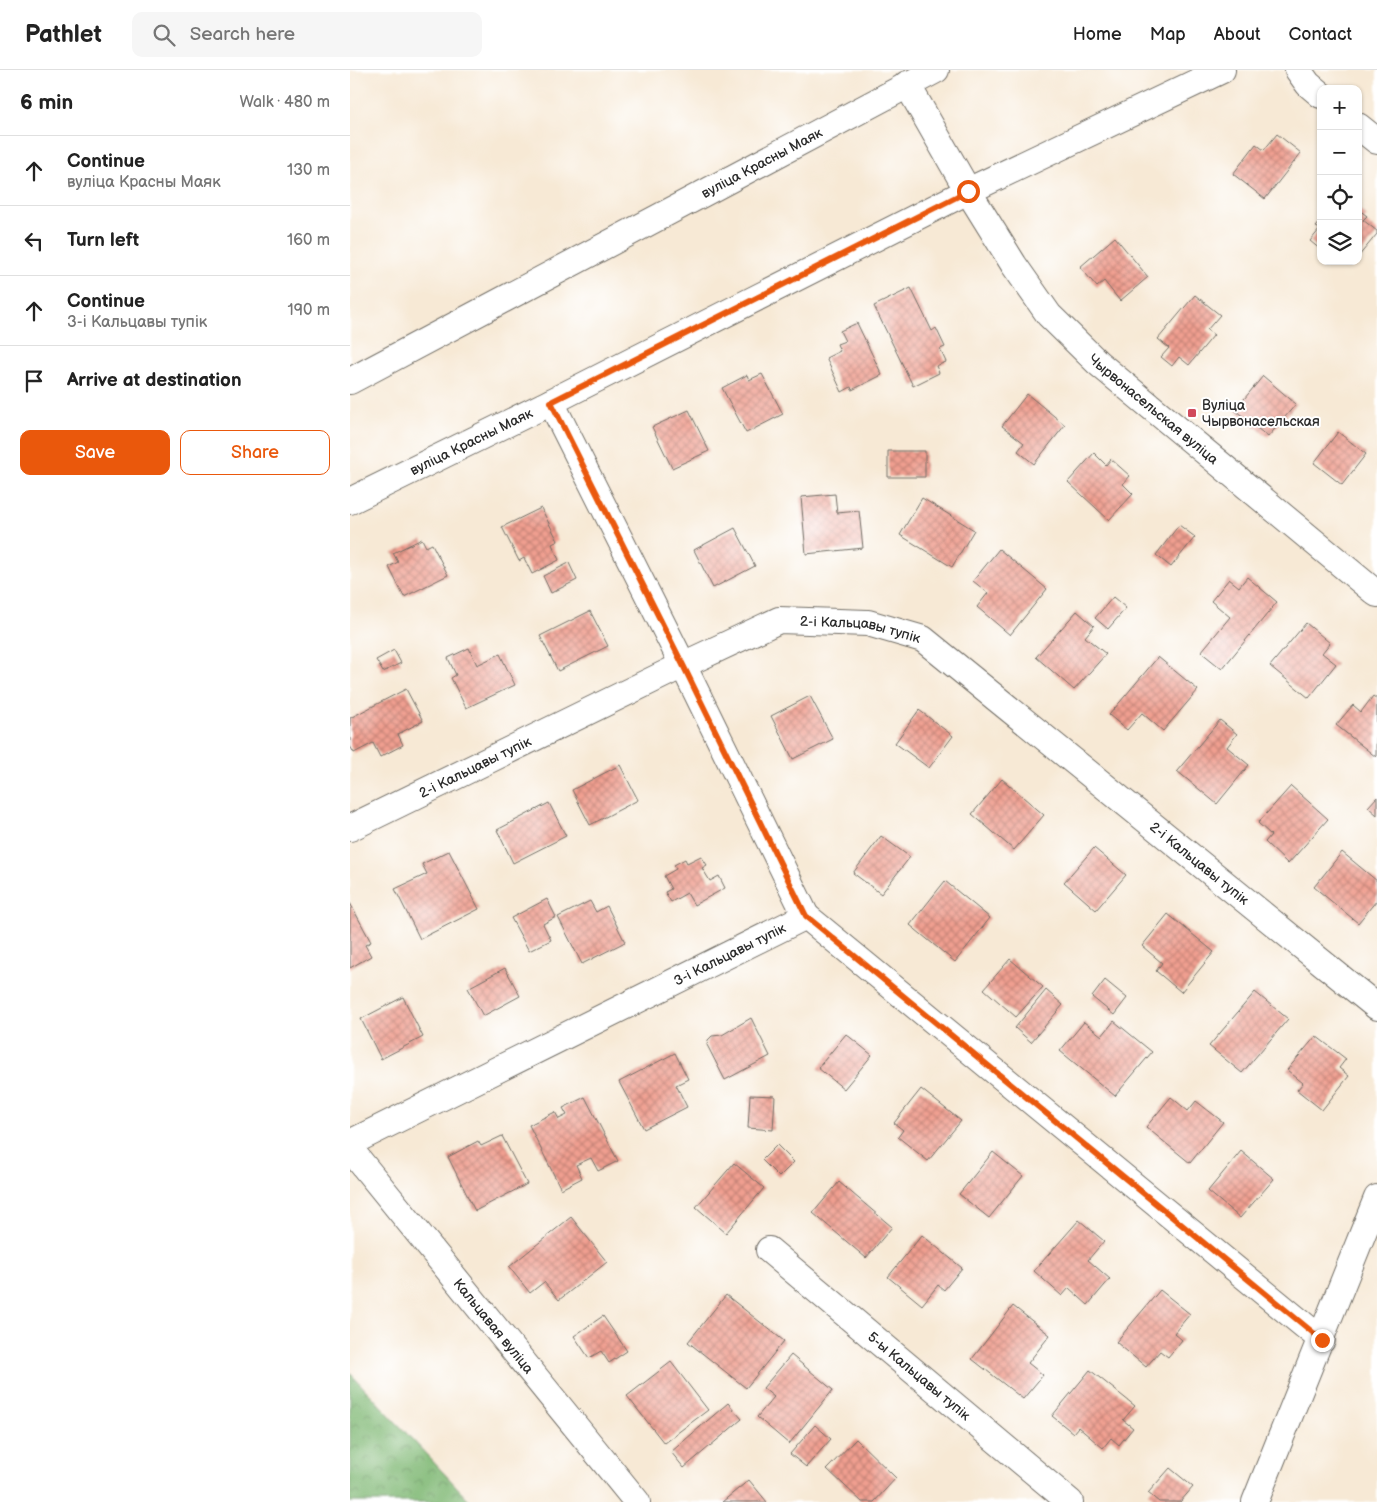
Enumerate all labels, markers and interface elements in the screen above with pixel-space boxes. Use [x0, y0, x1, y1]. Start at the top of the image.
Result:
search box [132, 12, 482, 57]
text: Pathlet [25, 20, 102, 49]
icon: search [150, 21, 178, 49]
text: Search here [190, 23, 295, 46]
text: Home [1073, 24, 1122, 45]
text: Map [1150, 24, 1186, 45]
text: About [1214, 24, 1261, 45]
text: Contact [1289, 24, 1352, 45]
map controls [1317, 85, 1362, 265]
button: + [1317, 85, 1362, 130]
text: 6 min [20, 90, 73, 115]
text: Walk · 480 m [239, 93, 330, 112]
street label: вуліца Красны Маяк [698, 123, 826, 202]
button: − [1317, 130, 1362, 175]
text: Continue [67, 150, 145, 173]
icon: ahead [20, 157, 48, 185]
text: 130 m [287, 161, 330, 180]
text: вуліца Красны Маяк [67, 173, 221, 192]
button: locate [1317, 175, 1362, 220]
route start [957, 180, 980, 203]
button: layers [1317, 220, 1362, 265]
icon: left [20, 227, 48, 255]
text: Turn left [67, 229, 139, 252]
text: 160 m [287, 231, 330, 250]
text: Continue [67, 290, 145, 313]
icon: ahead [20, 297, 48, 325]
text: 190 m [288, 301, 330, 320]
text: 3-і Кальцавы тупік [67, 313, 207, 332]
street label: Чырвонасельская вуліца [1085, 350, 1222, 468]
icon: arrive [20, 367, 48, 395]
text: Arrive at destination [67, 369, 242, 392]
place label: Вуліца Чырвонасельская [1202, 397, 1320, 430]
street label: вуліца Красны Маяк [407, 404, 536, 479]
marker: Вуліца Чырвонасельская [1186, 407, 1198, 419]
button: Save [20, 430, 170, 475]
button: Share [180, 430, 330, 475]
street label: 2-і Кальцавы тупік [800, 612, 923, 647]
street label: 2-і Кальцавы тупік [416, 732, 534, 801]
street label: 2-і Кальцавы тупік [1147, 818, 1253, 909]
street label: 3-і Кальцавы тупік [671, 919, 789, 989]
street label: Кальцавая вуліца [450, 1275, 538, 1377]
street label: 5-ы Кальцавы тупік [864, 1328, 975, 1424]
route end [1311, 1329, 1334, 1352]

